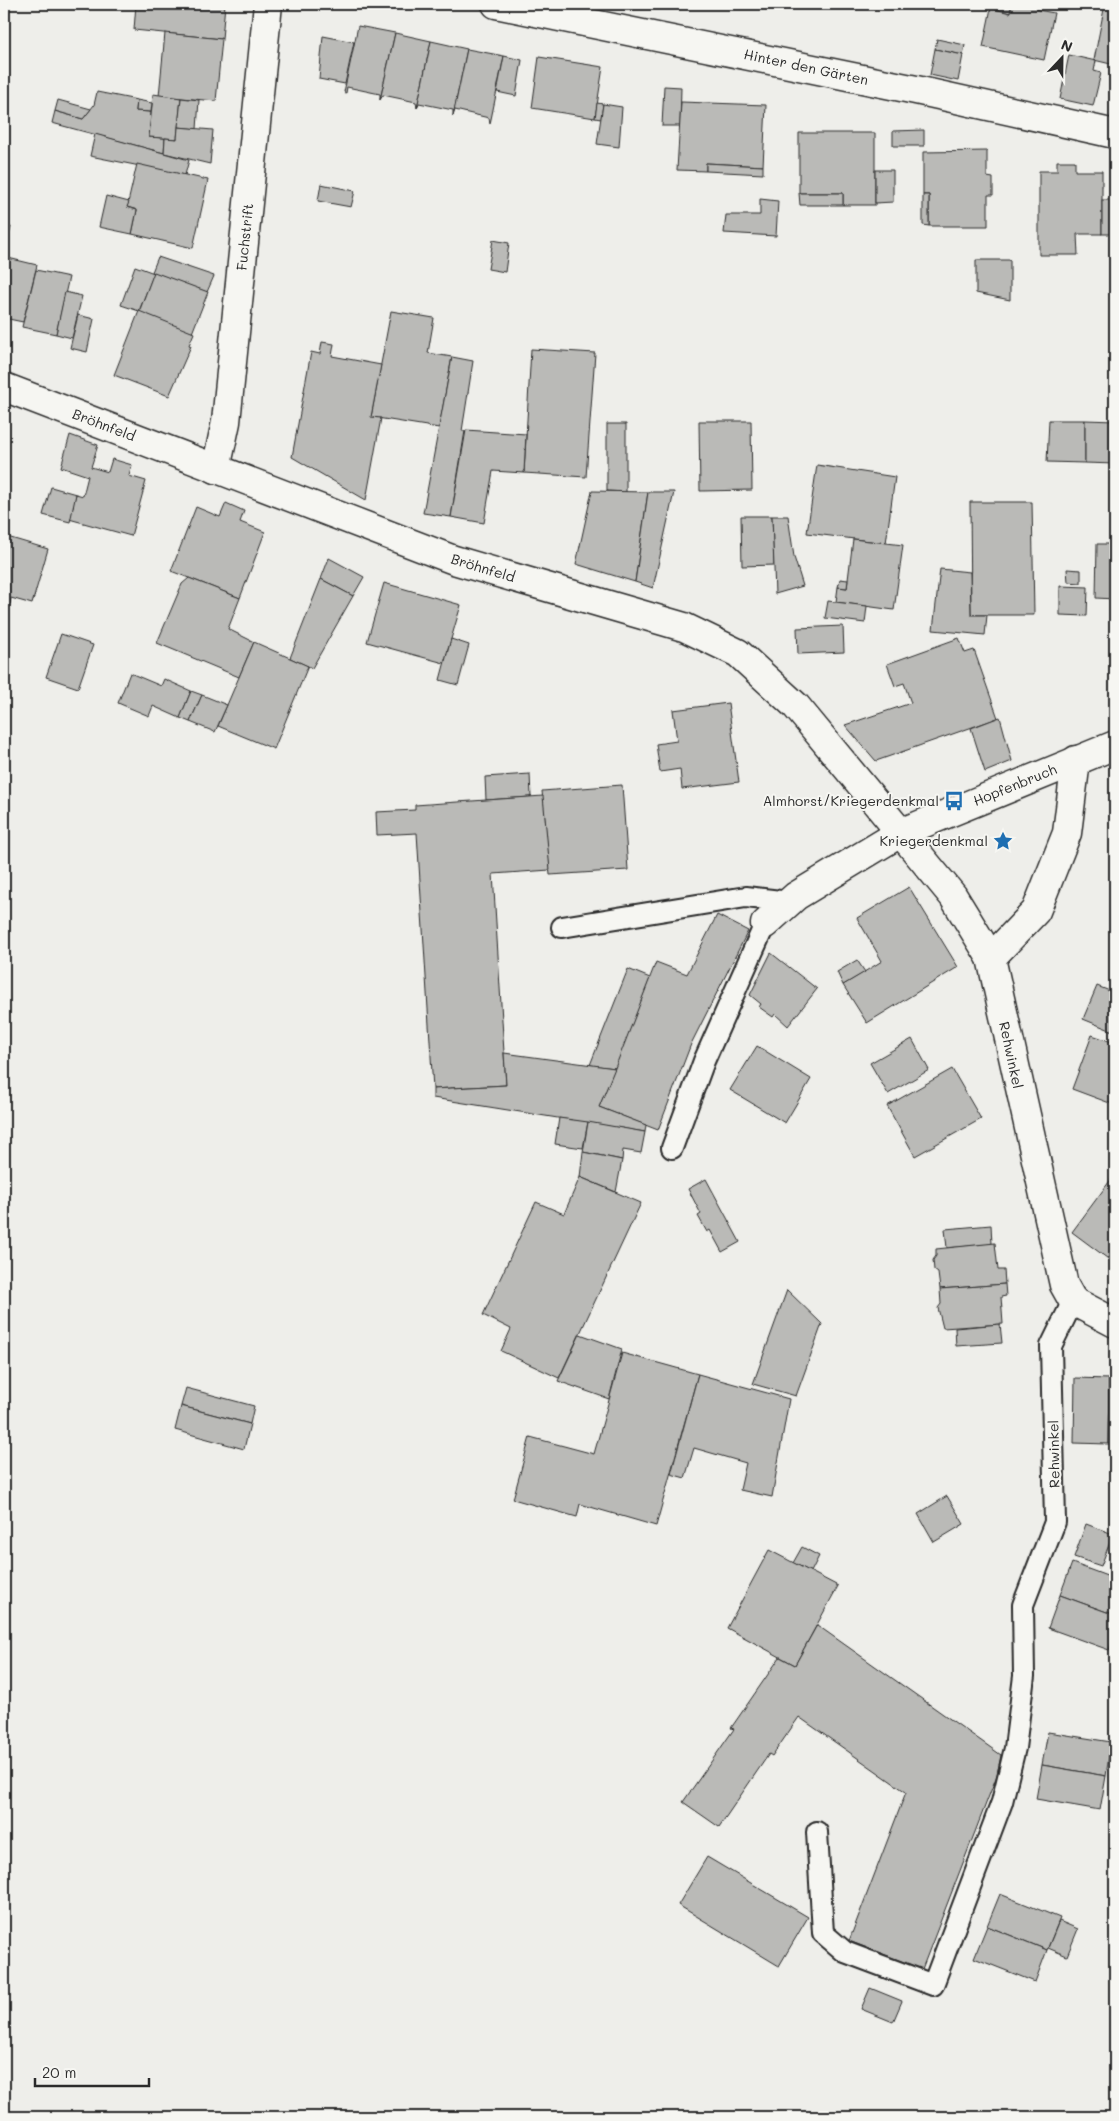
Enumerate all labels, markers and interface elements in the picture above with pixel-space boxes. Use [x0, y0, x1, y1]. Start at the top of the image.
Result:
north arrow [1036, 32, 1086, 82]
text: N [1059, 35, 1076, 56]
street label: Hinter den Gärten [742, 44, 870, 89]
street label: Fuchstrift [232, 202, 257, 272]
street label: Bröhnfeld [70, 404, 139, 445]
street label: Bröhnfeld [449, 549, 518, 586]
street label: Hopfenbruch [970, 759, 1060, 810]
bus stop icon: Almhorst/Kriegerdenkmal [943, 790, 965, 812]
place label: Almhorst/Kriegerdenkmal [763, 791, 939, 810]
place icon: Kriegerdenkmal [992, 830, 1014, 852]
place label: Kriegerdenkmal [880, 831, 988, 850]
street label: Rehwinkel [995, 1020, 1028, 1090]
street label: Rehwinkel [1043, 1420, 1064, 1488]
scale bar [35, 2056, 149, 2088]
text: 20 m [42, 2062, 76, 2082]

